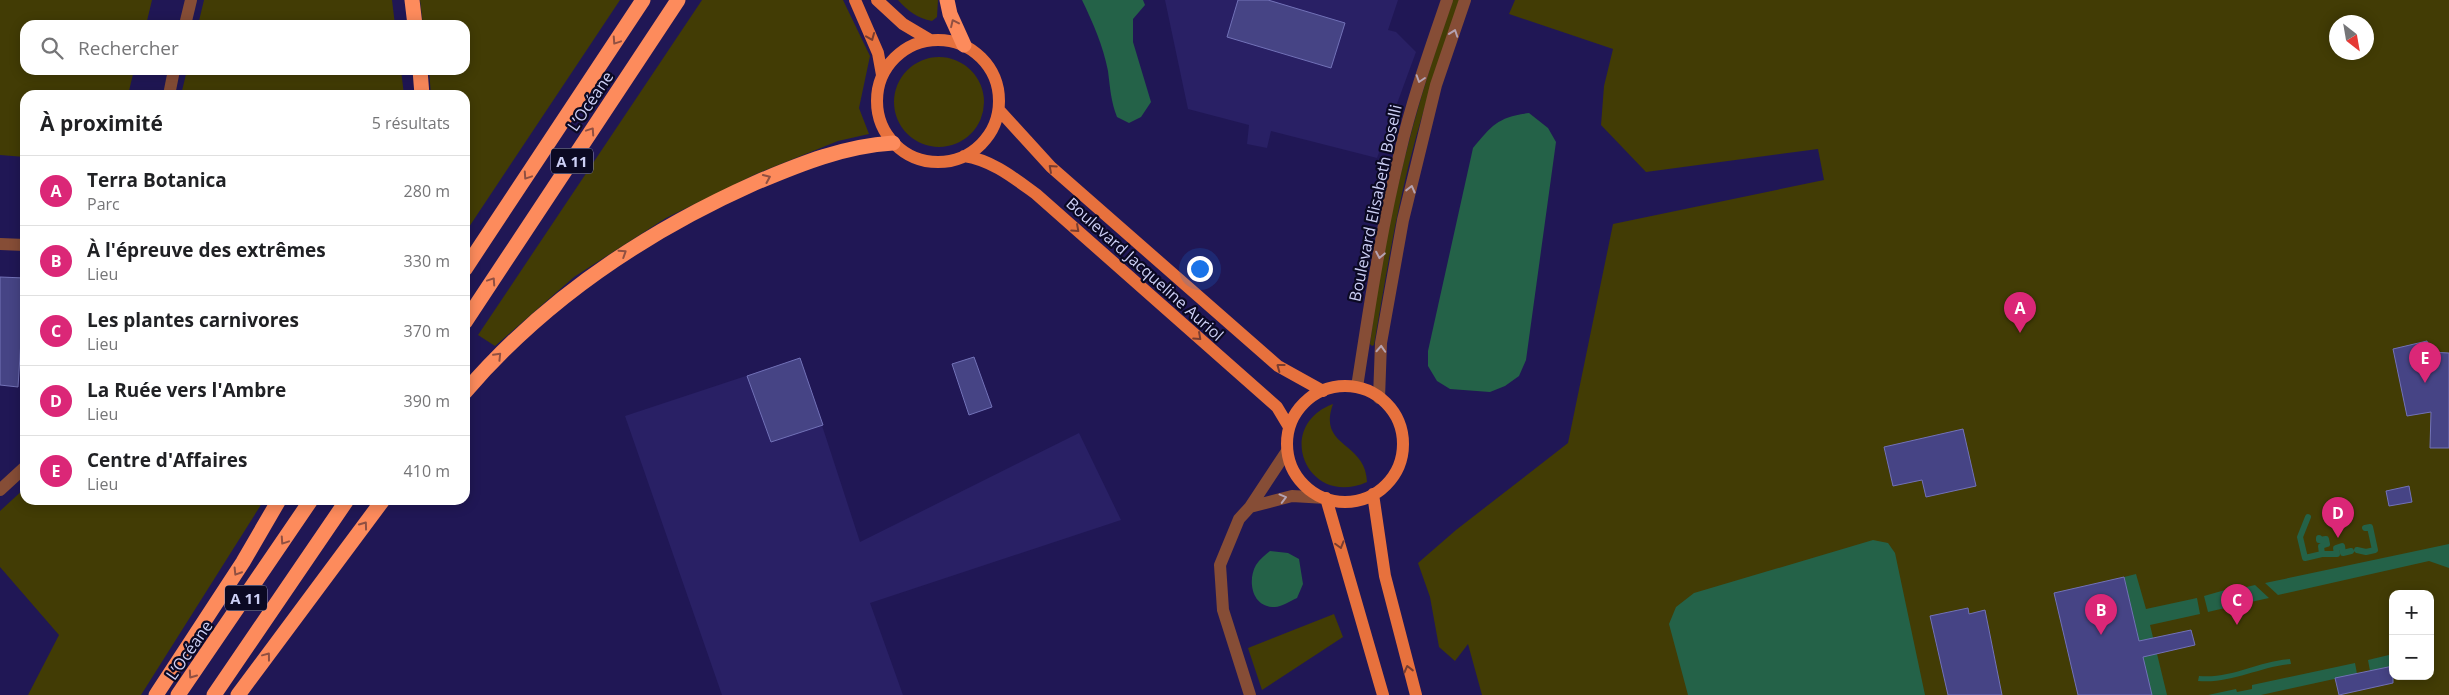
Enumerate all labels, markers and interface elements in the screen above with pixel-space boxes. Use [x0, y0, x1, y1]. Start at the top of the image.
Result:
north arrow [2329, 15, 2374, 60]
one-way arrow [950, 19, 960, 28]
search box [20, 20, 470, 75]
one-way arrow [1448, 29, 1458, 38]
one-way arrow [865, 32, 876, 41]
icon: search [38, 34, 66, 62]
text: Rechercher [78, 35, 179, 61]
one-way arrow [613, 35, 623, 44]
street label: L’Océane [562, 67, 618, 135]
one-way arrow [1416, 75, 1426, 83]
street label: Boulevard Elisabeth Boselli [1343, 103, 1407, 303]
text: À proximité [40, 109, 163, 137]
text: 5 résultats [372, 112, 450, 134]
one-way arrow [585, 127, 595, 136]
road number: A 11 [551, 148, 593, 174]
one-way arrow [1049, 165, 1058, 174]
text: Terra Botanica [87, 167, 227, 193]
one-way arrow [523, 171, 533, 180]
one-way arrow [762, 174, 771, 185]
text: A [50, 180, 62, 202]
text: 280 m [404, 180, 450, 202]
one-way arrow [1405, 185, 1416, 194]
street label: Boulevard Jacqueline Auriol [1062, 192, 1228, 346]
text: Parc [87, 193, 120, 215]
one-way arrow [1071, 224, 1080, 233]
text: À l'épreuve des extrêmes [87, 237, 326, 263]
text: B [51, 250, 61, 272]
text: 330 m [404, 250, 450, 272]
one-way arrow [617, 250, 626, 259]
one-way arrow [1375, 250, 1385, 259]
your location [1187, 256, 1213, 282]
text: Lieu [87, 263, 118, 285]
one-way arrow [486, 277, 495, 287]
pin: A [2004, 292, 2036, 333]
text: Les plantes carnivores [87, 307, 299, 333]
text: C [51, 320, 61, 342]
text: 370 m [404, 320, 450, 342]
one-way arrow [1192, 331, 1201, 340]
text: Lieu [87, 333, 118, 355]
pin: E [2409, 342, 2441, 383]
one-way arrow [1375, 345, 1386, 353]
one-way arrow [492, 353, 501, 362]
one-way arrow [1276, 364, 1286, 373]
text: La Ruée vers l'Ambre [87, 377, 286, 403]
text: D [50, 390, 62, 412]
text: 390 m [404, 390, 450, 412]
text: Lieu [87, 403, 118, 425]
text: Centre d'Affaires [87, 447, 247, 473]
text: E [52, 460, 60, 482]
text: 410 m [404, 460, 450, 482]
text: Lieu [87, 473, 118, 495]
one-way arrow [1278, 494, 1286, 504]
pin: D [2322, 497, 2354, 538]
one-way arrow [358, 521, 367, 531]
one-way arrow [281, 535, 291, 544]
one-way arrow [1334, 541, 1344, 549]
one-way arrow [233, 567, 243, 576]
pin: C [2221, 584, 2253, 625]
road number: A 11 [225, 586, 267, 610]
map controls [2389, 590, 2434, 680]
button: + [2389, 590, 2434, 635]
pin: B [2085, 594, 2117, 635]
street label: L’Océane [161, 616, 217, 684]
button: − [2389, 635, 2434, 680]
one-way arrow [262, 653, 270, 662]
one-way arrow [1403, 664, 1414, 673]
one-way arrow [189, 669, 198, 678]

